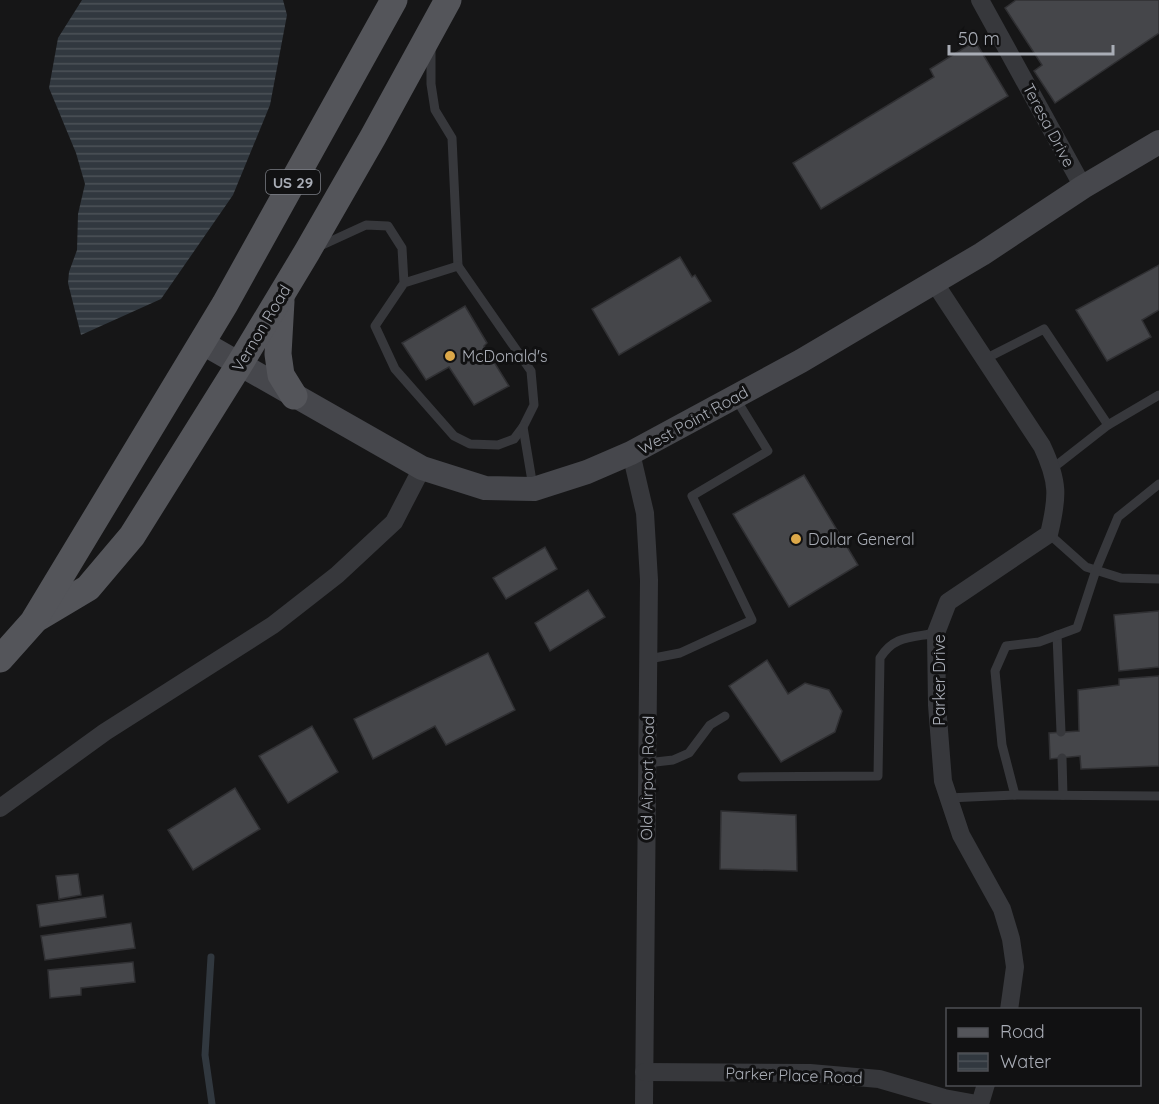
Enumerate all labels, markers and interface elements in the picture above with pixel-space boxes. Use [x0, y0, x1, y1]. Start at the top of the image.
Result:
scale bar [949, 18, 1112, 56]
text: 50 m [958, 27, 1000, 50]
street label: Teresa Drive [1019, 80, 1079, 170]
road number: US 29 [266, 170, 320, 194]
street label: Vernon Road [227, 281, 295, 375]
place label: McDonald's [462, 346, 548, 366]
marker: McDonald's [443, 349, 457, 363]
street label: West Point Road [634, 381, 752, 459]
place label: Dollar General [808, 529, 915, 549]
marker: Dollar General [789, 532, 803, 546]
street label: Parker Drive [929, 634, 949, 726]
street label: Old Airport Road [636, 715, 658, 841]
legend [946, 1008, 1141, 1086]
text: Road [1000, 1020, 1045, 1043]
text: Water [1000, 1050, 1051, 1073]
street label: Parker Place Road [725, 1063, 863, 1087]

